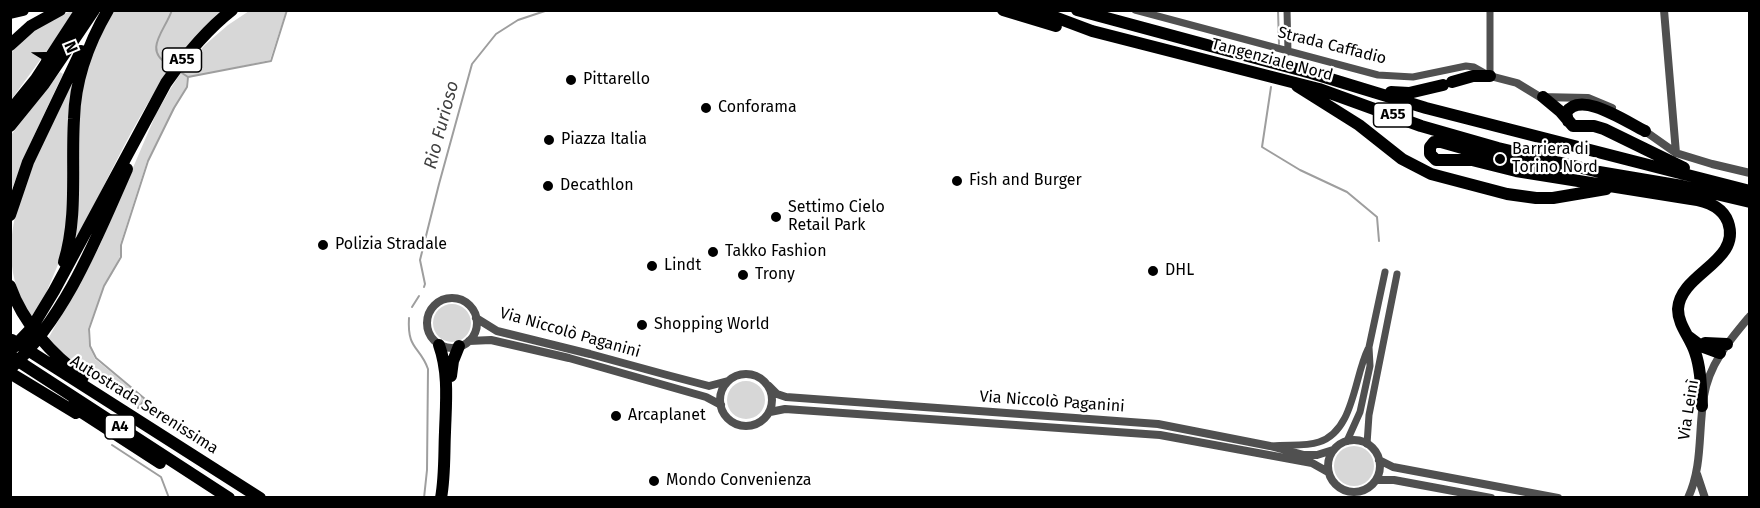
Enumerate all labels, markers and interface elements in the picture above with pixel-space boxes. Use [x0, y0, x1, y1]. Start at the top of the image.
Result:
street label: Strada Caffadio [1276, 23, 1388, 69]
north arrow [24, 24, 84, 84]
street label: Tangenziale Nord [1209, 35, 1335, 85]
text: N [60, 39, 82, 56]
road number: A55 [162, 48, 201, 72]
place label: Pittarello [583, 70, 650, 90]
marker: Pittarello [564, 73, 578, 87]
water label: Rio Furioso [420, 79, 464, 171]
place label: Conforama [718, 98, 797, 118]
marker: Conforama [699, 101, 713, 115]
road number: A55 [1374, 103, 1412, 127]
place label: Piazza Italia [561, 130, 647, 150]
marker: Piazza Italia [542, 133, 556, 147]
place label: Barriera di Torino Nord [1512, 140, 1598, 178]
marker: Barriera di Torino Nord [1493, 152, 1507, 166]
place label: Fish and Burger [969, 171, 1082, 191]
marker: Fish and Burger [950, 174, 964, 188]
place label: Decathlon [560, 176, 634, 196]
marker: Decathlon [541, 179, 555, 193]
place label: Settimo Cielo Retail Park [788, 198, 885, 236]
marker: Settimo Cielo Retail Park [769, 210, 783, 224]
place label: Polizia Stradale [335, 235, 447, 255]
marker: Polizia Stradale [316, 238, 330, 252]
place label: Takko Fashion [725, 242, 827, 262]
marker: Takko Fashion [706, 245, 720, 259]
place label: Lindt [664, 256, 701, 276]
marker: Lindt [645, 259, 659, 273]
place label: DHL [1165, 261, 1194, 281]
marker: DHL [1146, 264, 1160, 278]
place label: Trony [755, 265, 795, 285]
marker: Trony [736, 268, 750, 282]
street label: Via Niccolò Paganini [497, 304, 643, 362]
place label: Shopping World [654, 315, 770, 335]
marker: Shopping World [635, 318, 649, 332]
street label: Autostrada Serenissima [66, 352, 222, 458]
street label: Via Leinì [1675, 378, 1703, 442]
street label: Via Niccolò Paganini [979, 387, 1125, 417]
place label: Arcaplanet [628, 406, 706, 426]
marker: Arcaplanet [609, 409, 623, 423]
road number: A4 [105, 415, 135, 439]
place label: Mondo Convenienza [666, 471, 812, 491]
marker: Mondo Convenienza [647, 474, 661, 488]

